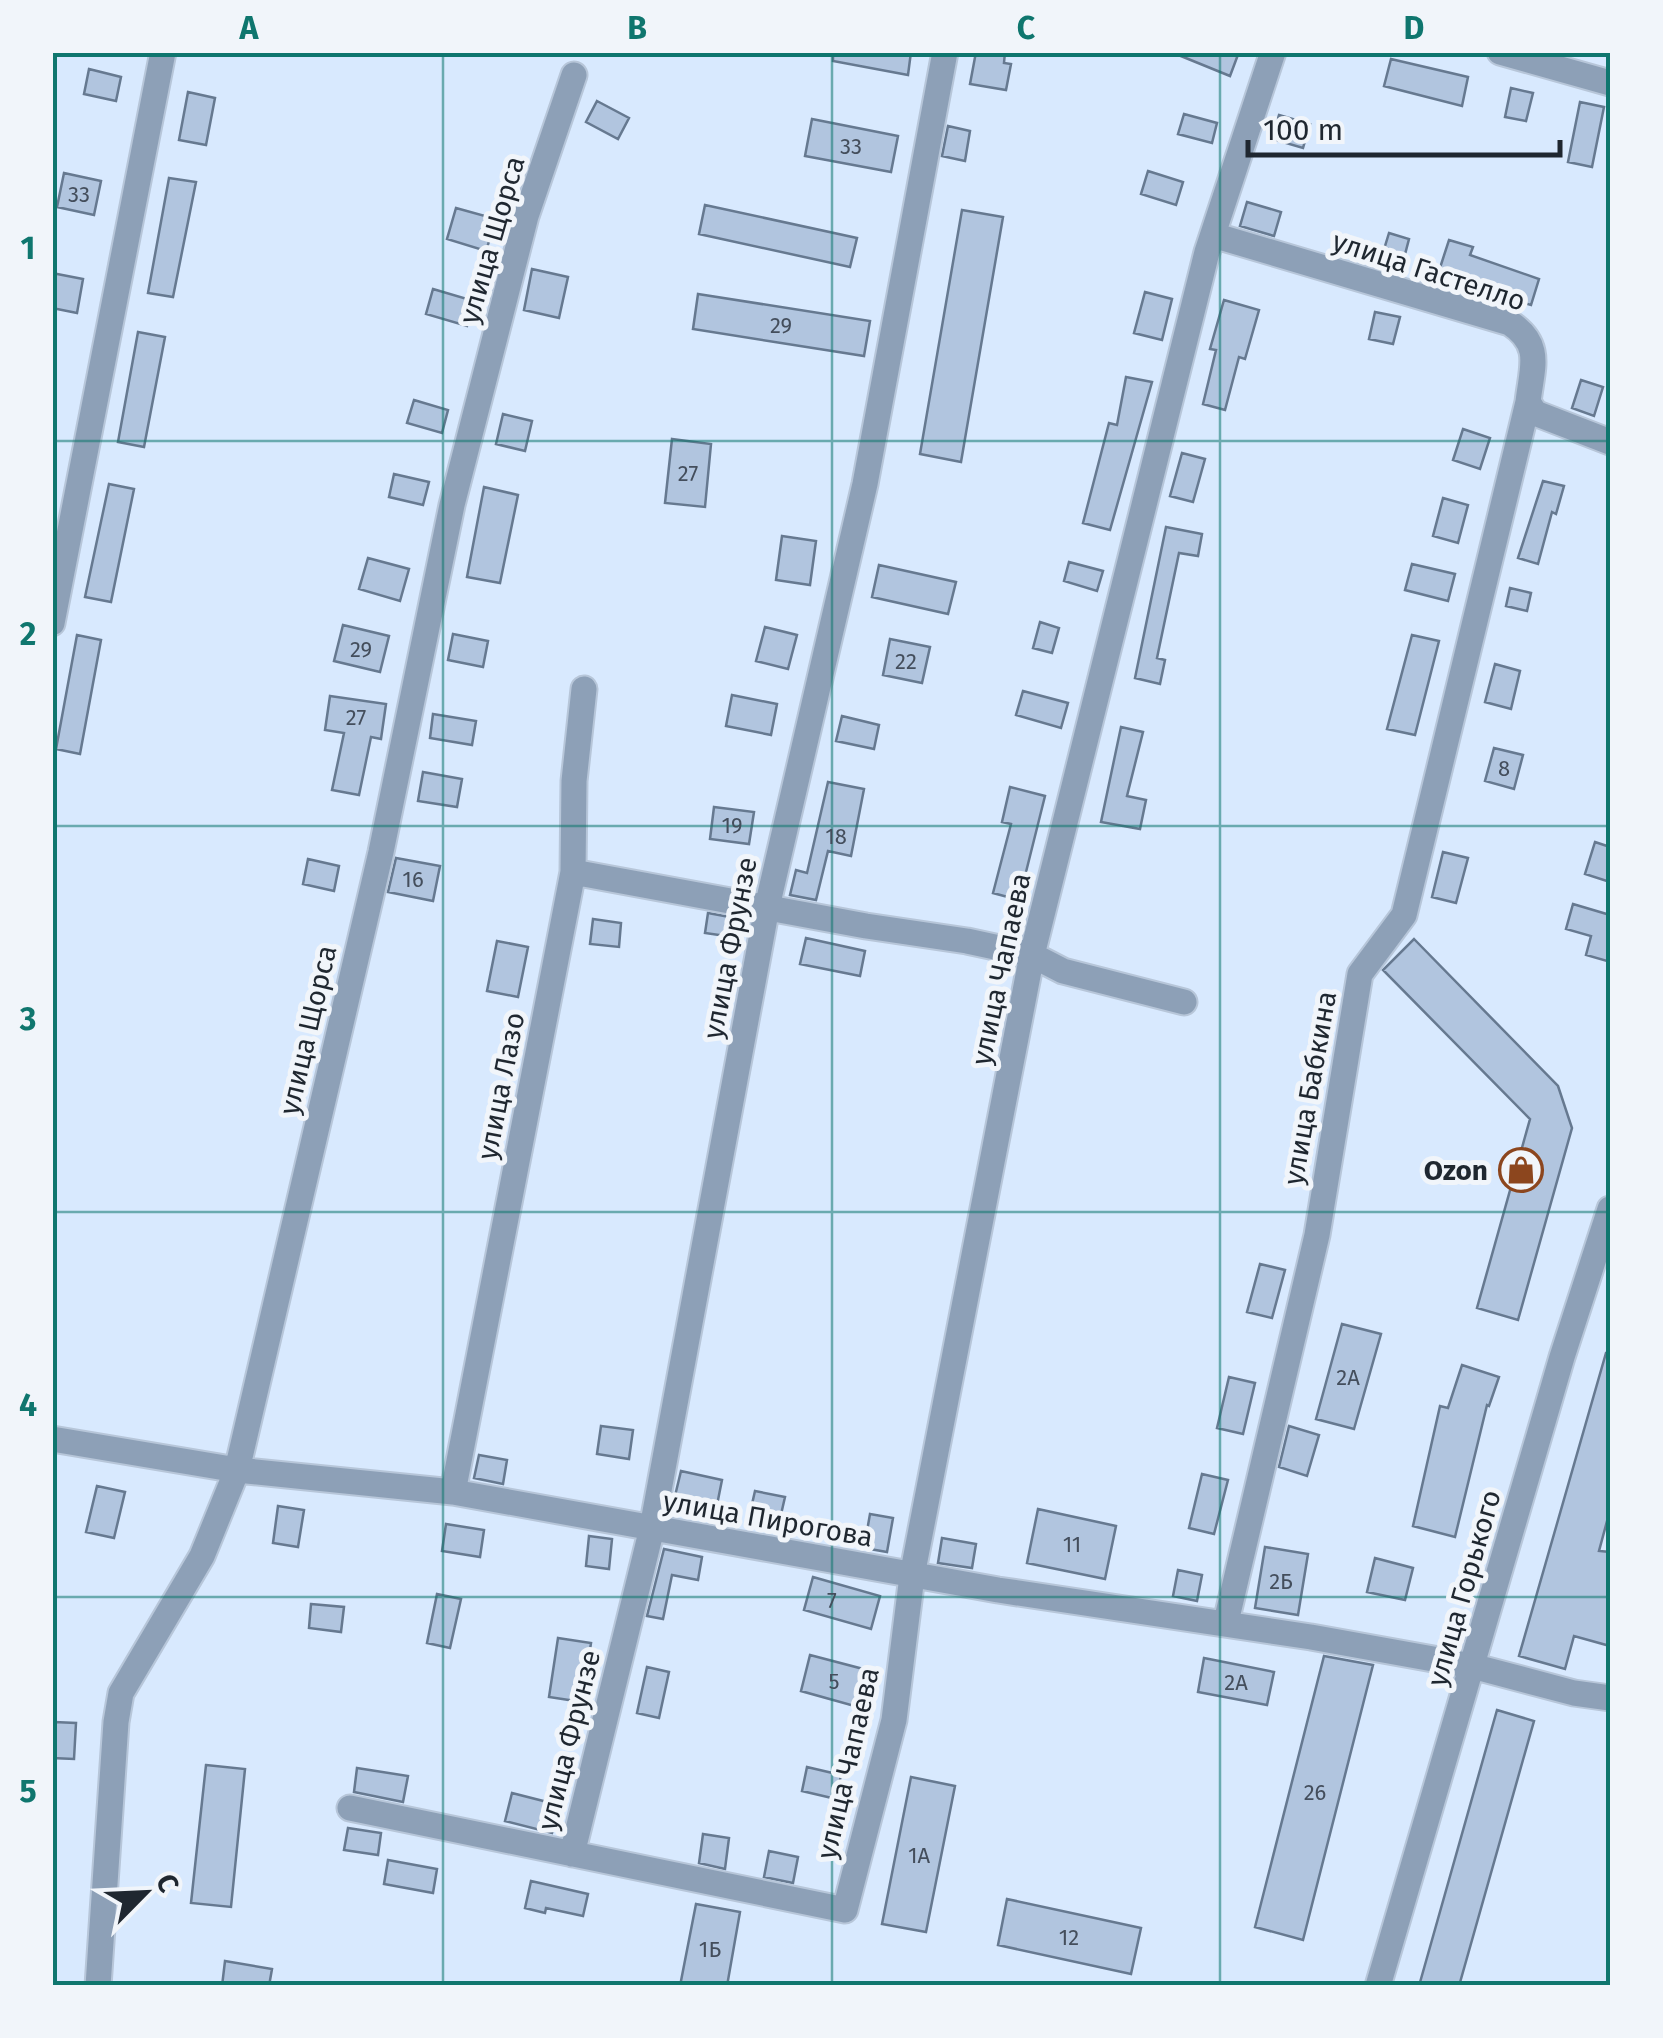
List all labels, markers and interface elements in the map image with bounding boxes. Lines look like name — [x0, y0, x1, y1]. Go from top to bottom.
text: A — [239, 9, 260, 47]
text: B — [627, 9, 647, 47]
text: C — [1017, 9, 1036, 47]
text: D — [1404, 9, 1424, 47]
scale bar — [1248, 95, 1560, 157]
text: 100 m — [1263, 112, 1343, 148]
house number: 33 — [840, 133, 862, 160]
street label: улица Щорса — [452, 152, 532, 328]
house number: 33 — [68, 181, 90, 208]
street label: улица Гастелло — [1328, 224, 1530, 318]
text: 1 — [21, 229, 35, 267]
house number: 29 — [770, 312, 792, 339]
house number: 27 — [678, 460, 698, 487]
text: 2 — [20, 615, 36, 653]
house number: 29 — [350, 636, 372, 663]
house number: 22 — [895, 648, 917, 675]
house number: 27 — [346, 704, 366, 731]
house number: 8 — [1498, 755, 1510, 782]
house number: 19 — [721, 812, 743, 839]
house number: 18 — [825, 823, 847, 850]
street label: улица Фрунзе — [696, 854, 764, 1042]
house number: 16 — [402, 866, 424, 893]
street label: улица Чапаева — [965, 870, 1037, 1068]
street label: улица Щорса — [273, 942, 343, 1118]
street label: улица Бабкина — [1277, 988, 1343, 1188]
text: 3 — [19, 1000, 36, 1038]
street label: улица Лазо — [471, 1010, 531, 1162]
shop icon: Ozon — [1498, 1147, 1544, 1193]
place label: Ozon — [1424, 1154, 1488, 1187]
house number: 2А — [1336, 1364, 1360, 1391]
text: 4 — [19, 1386, 37, 1424]
street label: улица Пирогова — [660, 1484, 876, 1554]
street label: улица Горького — [1420, 1486, 1508, 1690]
house number: 11 — [1063, 1531, 1081, 1558]
house number: 2Б — [1269, 1568, 1293, 1595]
house number: 7 — [827, 1587, 837, 1614]
street label: улица Фрунзе — [531, 1647, 607, 1833]
street label: улица Чапаева — [810, 1664, 886, 1862]
house number: 5 — [828, 1668, 840, 1695]
house number: 2А — [1224, 1669, 1248, 1696]
text: 5 — [19, 1772, 37, 1810]
house number: 26 — [1304, 1779, 1326, 1806]
house number: 1А — [908, 1842, 930, 1869]
north arrow — [95, 1843, 195, 1943]
text: С — [149, 1869, 186, 1897]
house number: 12 — [1059, 1924, 1079, 1951]
house number: 1Б — [699, 1936, 721, 1963]

